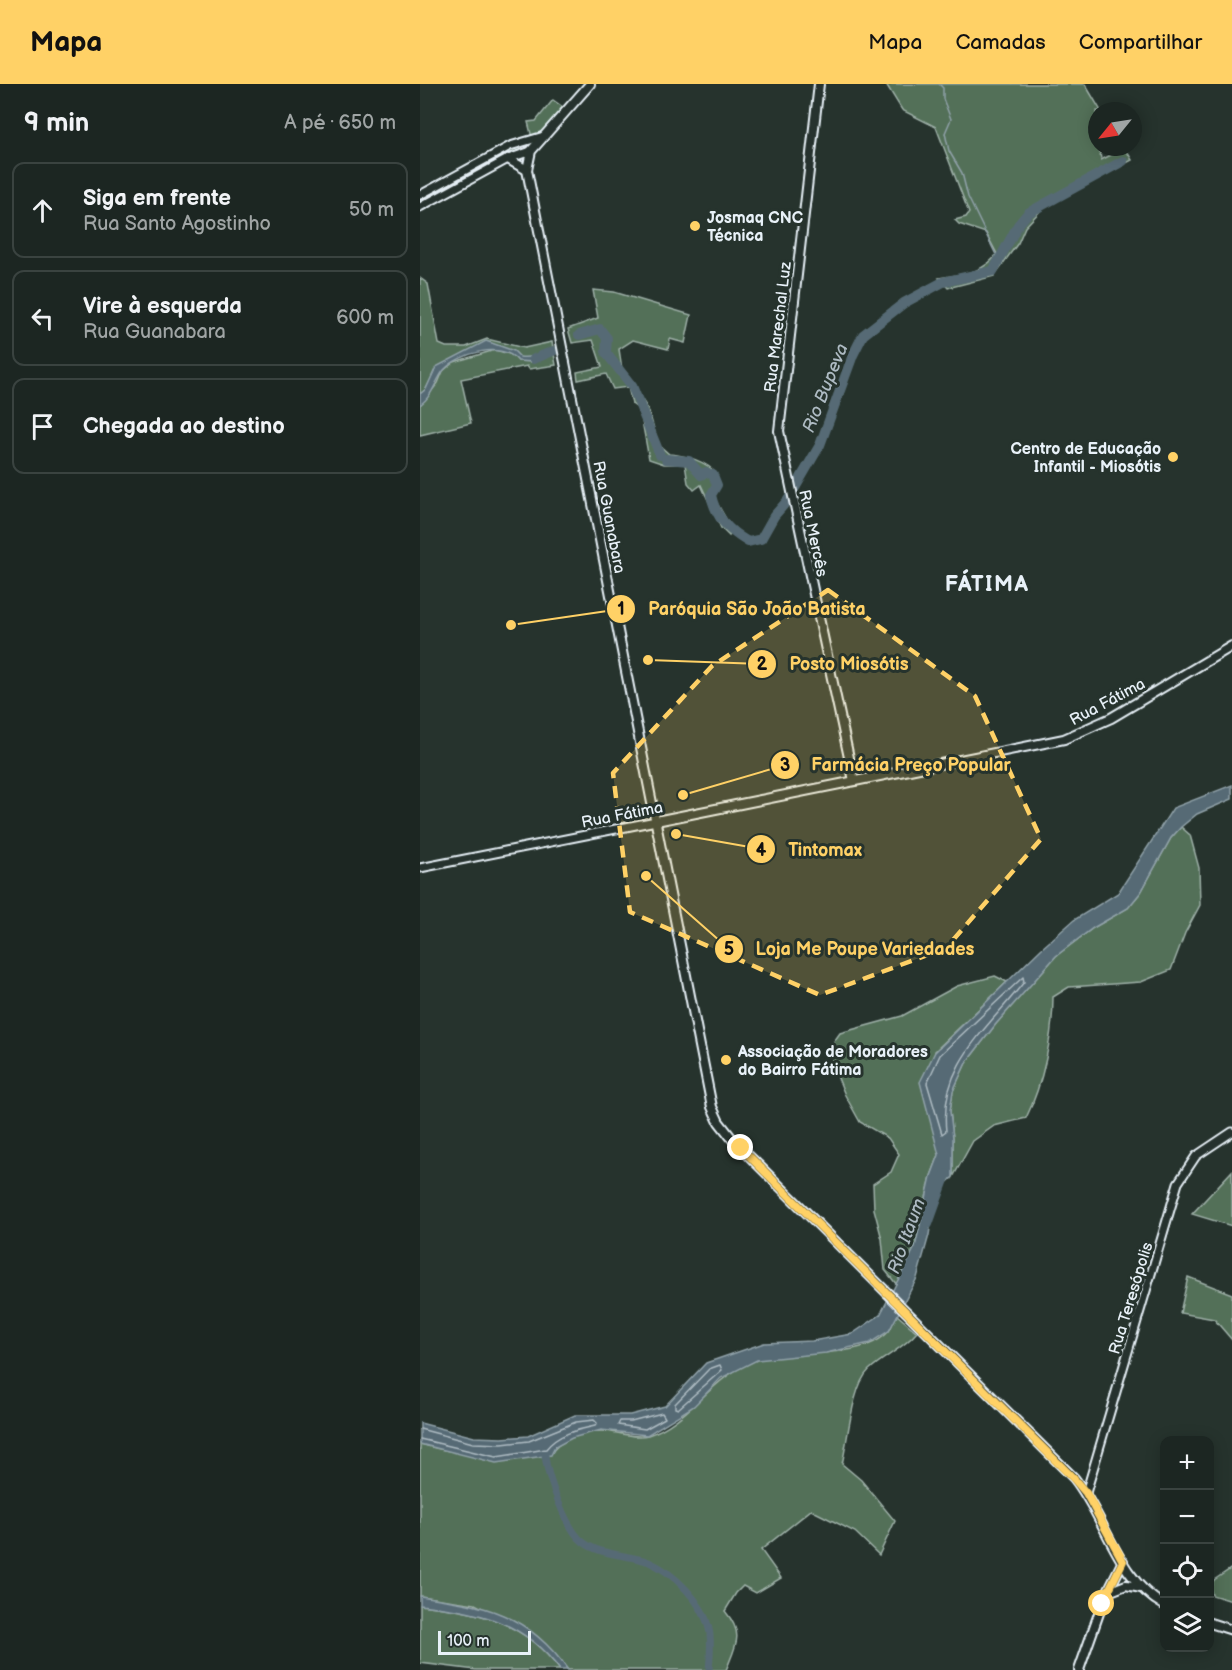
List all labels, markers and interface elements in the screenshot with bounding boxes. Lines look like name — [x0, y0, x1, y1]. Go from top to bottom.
text: Mapa — [30, 26, 102, 59]
text: Mapa — [868, 30, 922, 55]
text: Camadas — [955, 30, 1046, 55]
text: Compartilhar — [1079, 30, 1202, 55]
north arrow — [1088, 102, 1142, 156]
text: 9 min — [24, 108, 89, 139]
text: A pé · 650 m — [284, 111, 396, 135]
text: Siga em frente — [83, 185, 231, 212]
icon: ahead — [26, 194, 59, 227]
text: 50 m — [349, 198, 394, 222]
place label: Josmaq CNC Técnica — [707, 209, 803, 246]
text: Rua Santo Agostinho — [83, 212, 271, 236]
marker: Josmaq CNC Técnica — [688, 219, 702, 233]
street label: Rua Marechal Luz — [761, 260, 796, 394]
text: Vire à esquerda — [83, 293, 242, 320]
icon: left — [26, 302, 59, 335]
text: 600 m — [336, 306, 394, 330]
text: Rua Guanabara — [83, 320, 226, 344]
water label: Rio Bupeva — [798, 341, 853, 436]
icon: arrive — [26, 410, 59, 443]
text: Chegada ao destino — [83, 413, 285, 440]
place label: Centro de Educação Infantil - Miosótis — [1010, 440, 1161, 477]
marker: Centro de Educação Infantil - Miosótis — [1166, 450, 1180, 464]
street label: Rua Guanabara — [588, 459, 629, 575]
street label: Rua Mercês — [794, 488, 831, 579]
district label: FÁTIMA — [945, 569, 1029, 598]
callout: Paróquia São João Batista — [606, 591, 878, 627]
text: 1 — [617, 599, 625, 620]
text: Paróquia São João Batista — [648, 599, 866, 620]
callout: Posto Miosótis — [747, 646, 920, 682]
text: 2 — [757, 654, 768, 675]
text: Posto Miosótis — [789, 654, 909, 675]
street label: Rua Fátima — [1067, 675, 1149, 730]
callout: Farmácia Preço Popular — [770, 747, 1023, 783]
text: 3 — [780, 755, 790, 776]
text: Farmácia Preço Popular — [811, 755, 1012, 776]
street label: Rua Fátima — [580, 798, 665, 833]
callout: Tintomax — [746, 831, 873, 867]
text: 4 — [756, 840, 767, 861]
text: Tintomax — [788, 840, 862, 861]
callout: Loja Me Poupe Variedades — [714, 931, 987, 967]
text: 5 — [724, 939, 734, 960]
text: Loja Me Poupe Variedades — [756, 939, 975, 960]
place label: Associação de Moradores do Bairro Fátima — [737, 1043, 928, 1080]
marker: Associação de Moradores do Bairro Fátima — [719, 1053, 733, 1067]
route end — [727, 1134, 753, 1160]
water label: Rio Itaum — [883, 1196, 930, 1277]
street label: Rua Teresópolis — [1105, 1240, 1158, 1357]
map controls — [1160, 1436, 1214, 1652]
button: + — [1160, 1436, 1214, 1490]
button: − — [1160, 1490, 1214, 1544]
button: locate — [1160, 1544, 1214, 1598]
route start — [1088, 1590, 1114, 1616]
button: layers — [1160, 1598, 1214, 1652]
scale bar — [438, 1628, 531, 1656]
text: 100 m — [447, 1632, 490, 1651]

